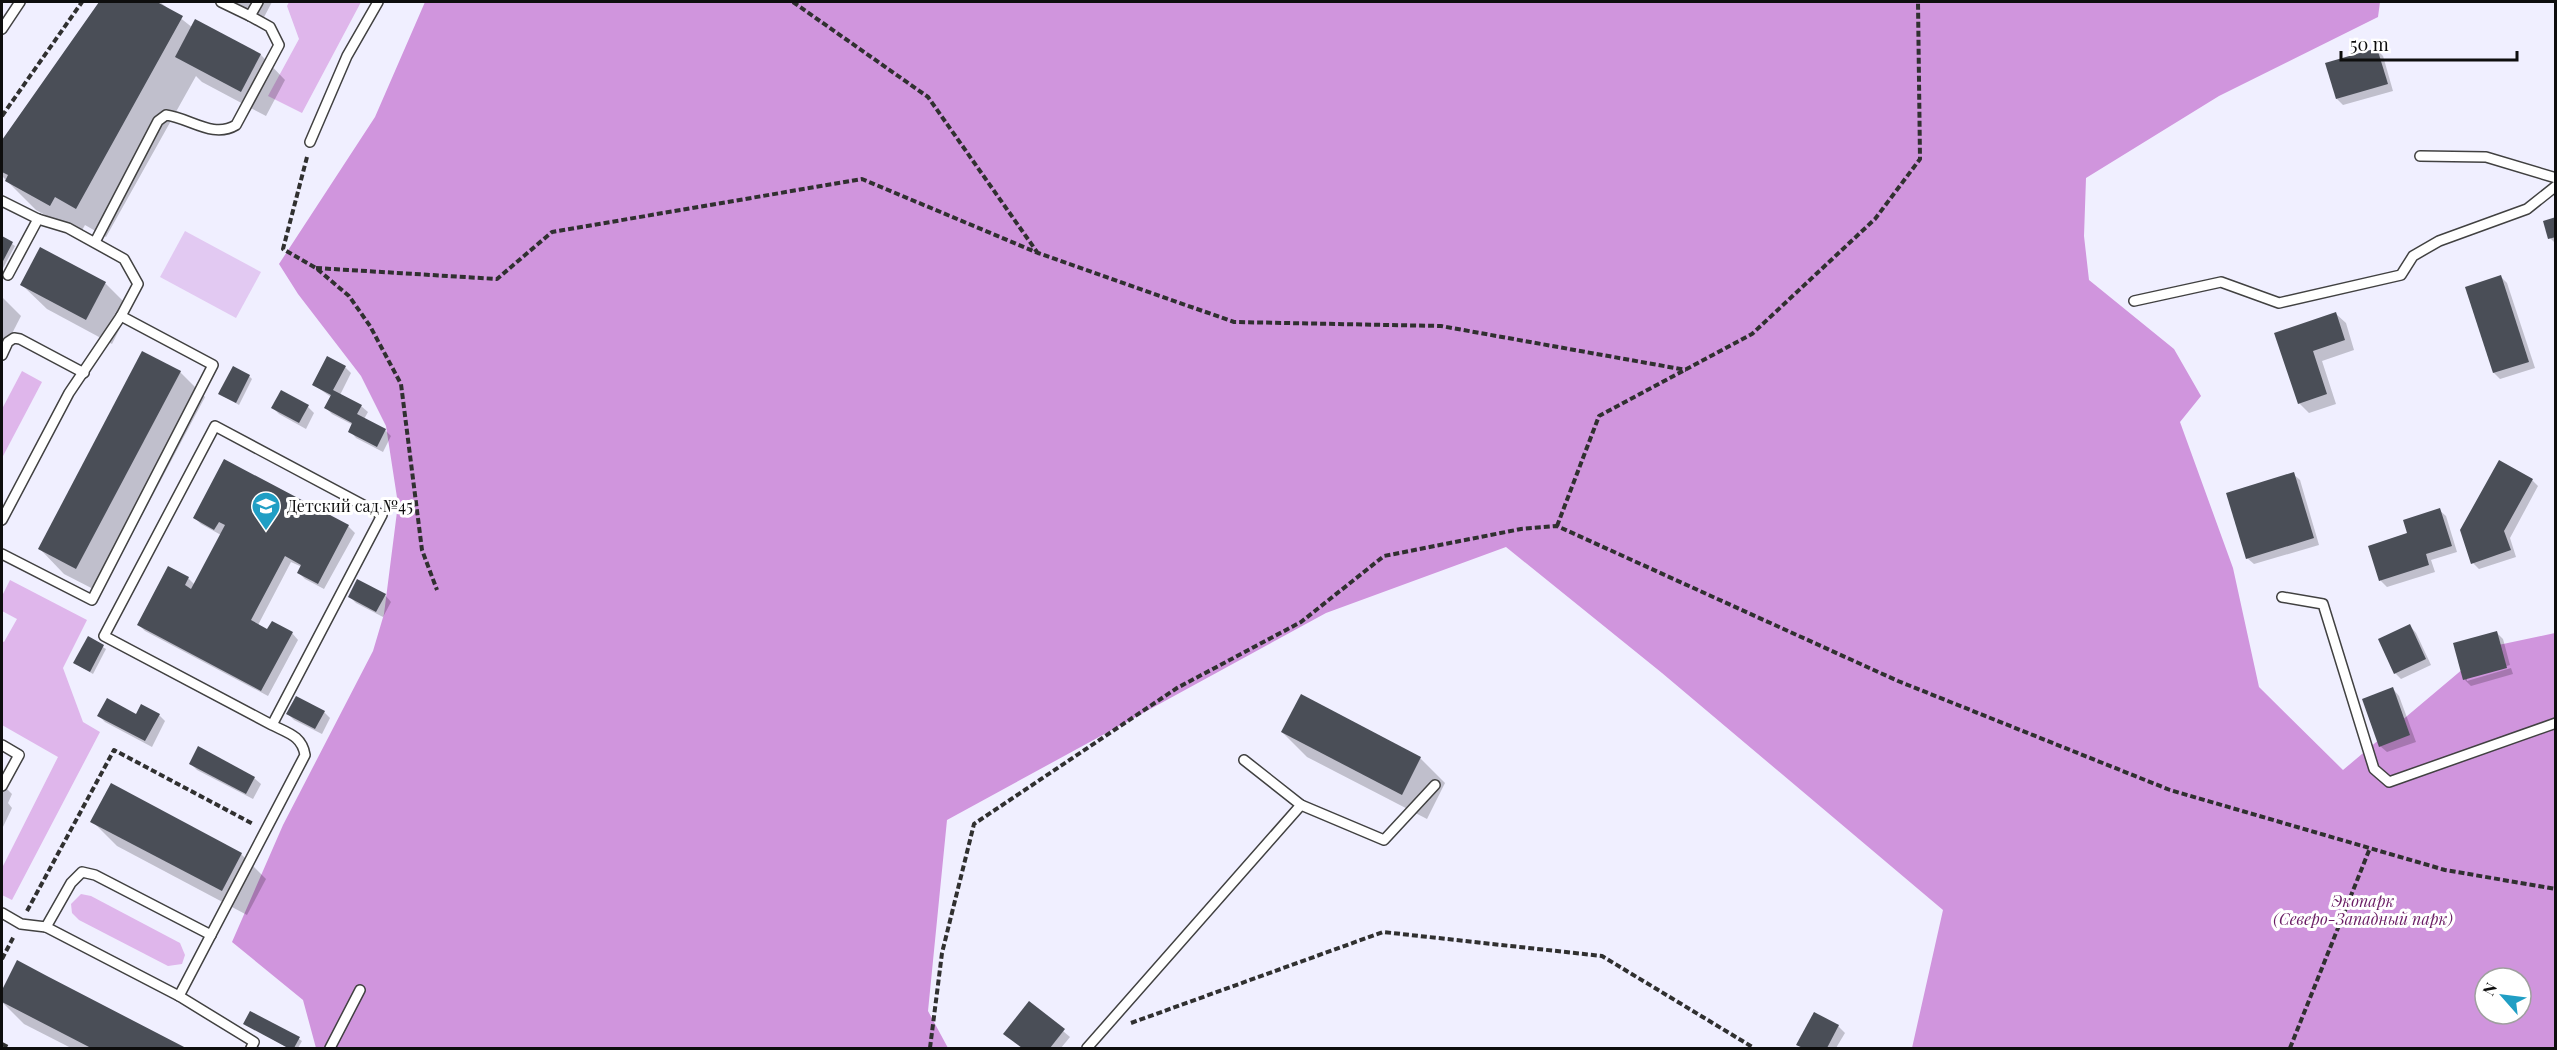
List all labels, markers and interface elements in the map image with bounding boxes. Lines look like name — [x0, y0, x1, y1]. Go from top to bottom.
scale bar — [2341, 24, 2516, 62]
text: 50 m — [2350, 32, 2389, 56]
school or university icon: Детский сад №45 — [250, 490, 282, 532]
place label: Детский сад №45 — [287, 495, 413, 516]
park label: Экопарк (Северо-Западный парк) — [2273, 890, 2453, 929]
north arrow — [2473, 966, 2533, 1026]
text: N — [2477, 978, 2502, 999]

